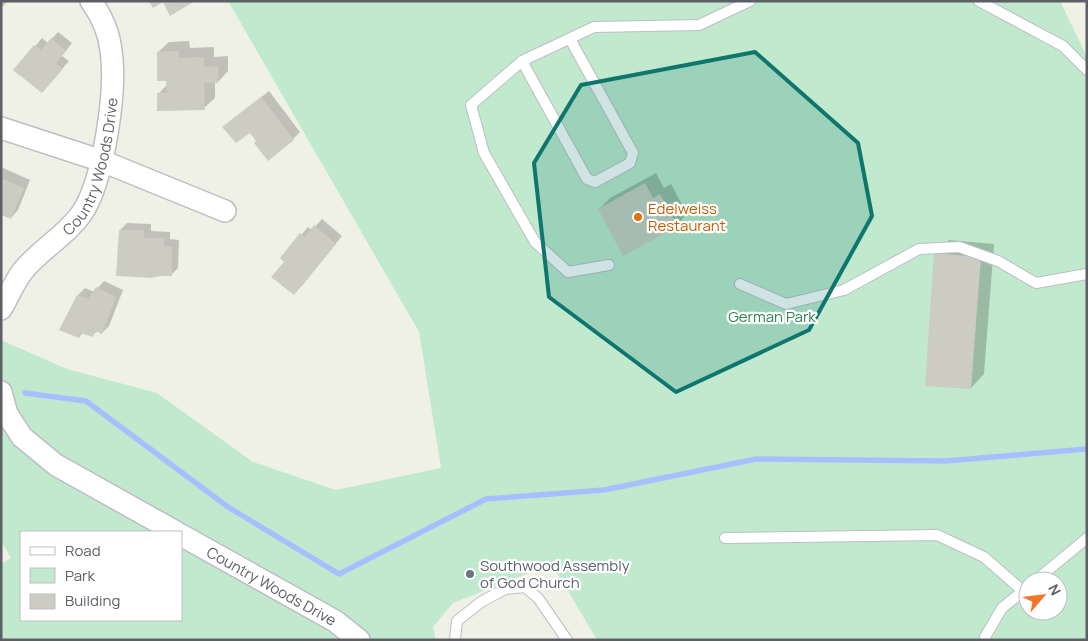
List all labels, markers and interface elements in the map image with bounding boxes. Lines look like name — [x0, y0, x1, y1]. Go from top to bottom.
street label: Country Woods Drive — [58, 96, 122, 240]
place label: Edelweiss Restaurant — [648, 198, 726, 236]
marker: Edelweiss Restaurant — [632, 211, 644, 223]
park label: German Park — [728, 306, 816, 327]
legend — [20, 531, 182, 621]
text: Road — [65, 540, 101, 561]
street label: Country Woods Drive — [203, 541, 341, 630]
place label: Southwood Assembly of God Church — [480, 555, 630, 593]
text: Park — [65, 565, 95, 586]
marker: Southwood Assembly of God Church — [464, 568, 476, 580]
north arrow — [1018, 571, 1068, 621]
text: N — [1044, 581, 1066, 599]
text: Building — [65, 590, 120, 611]

